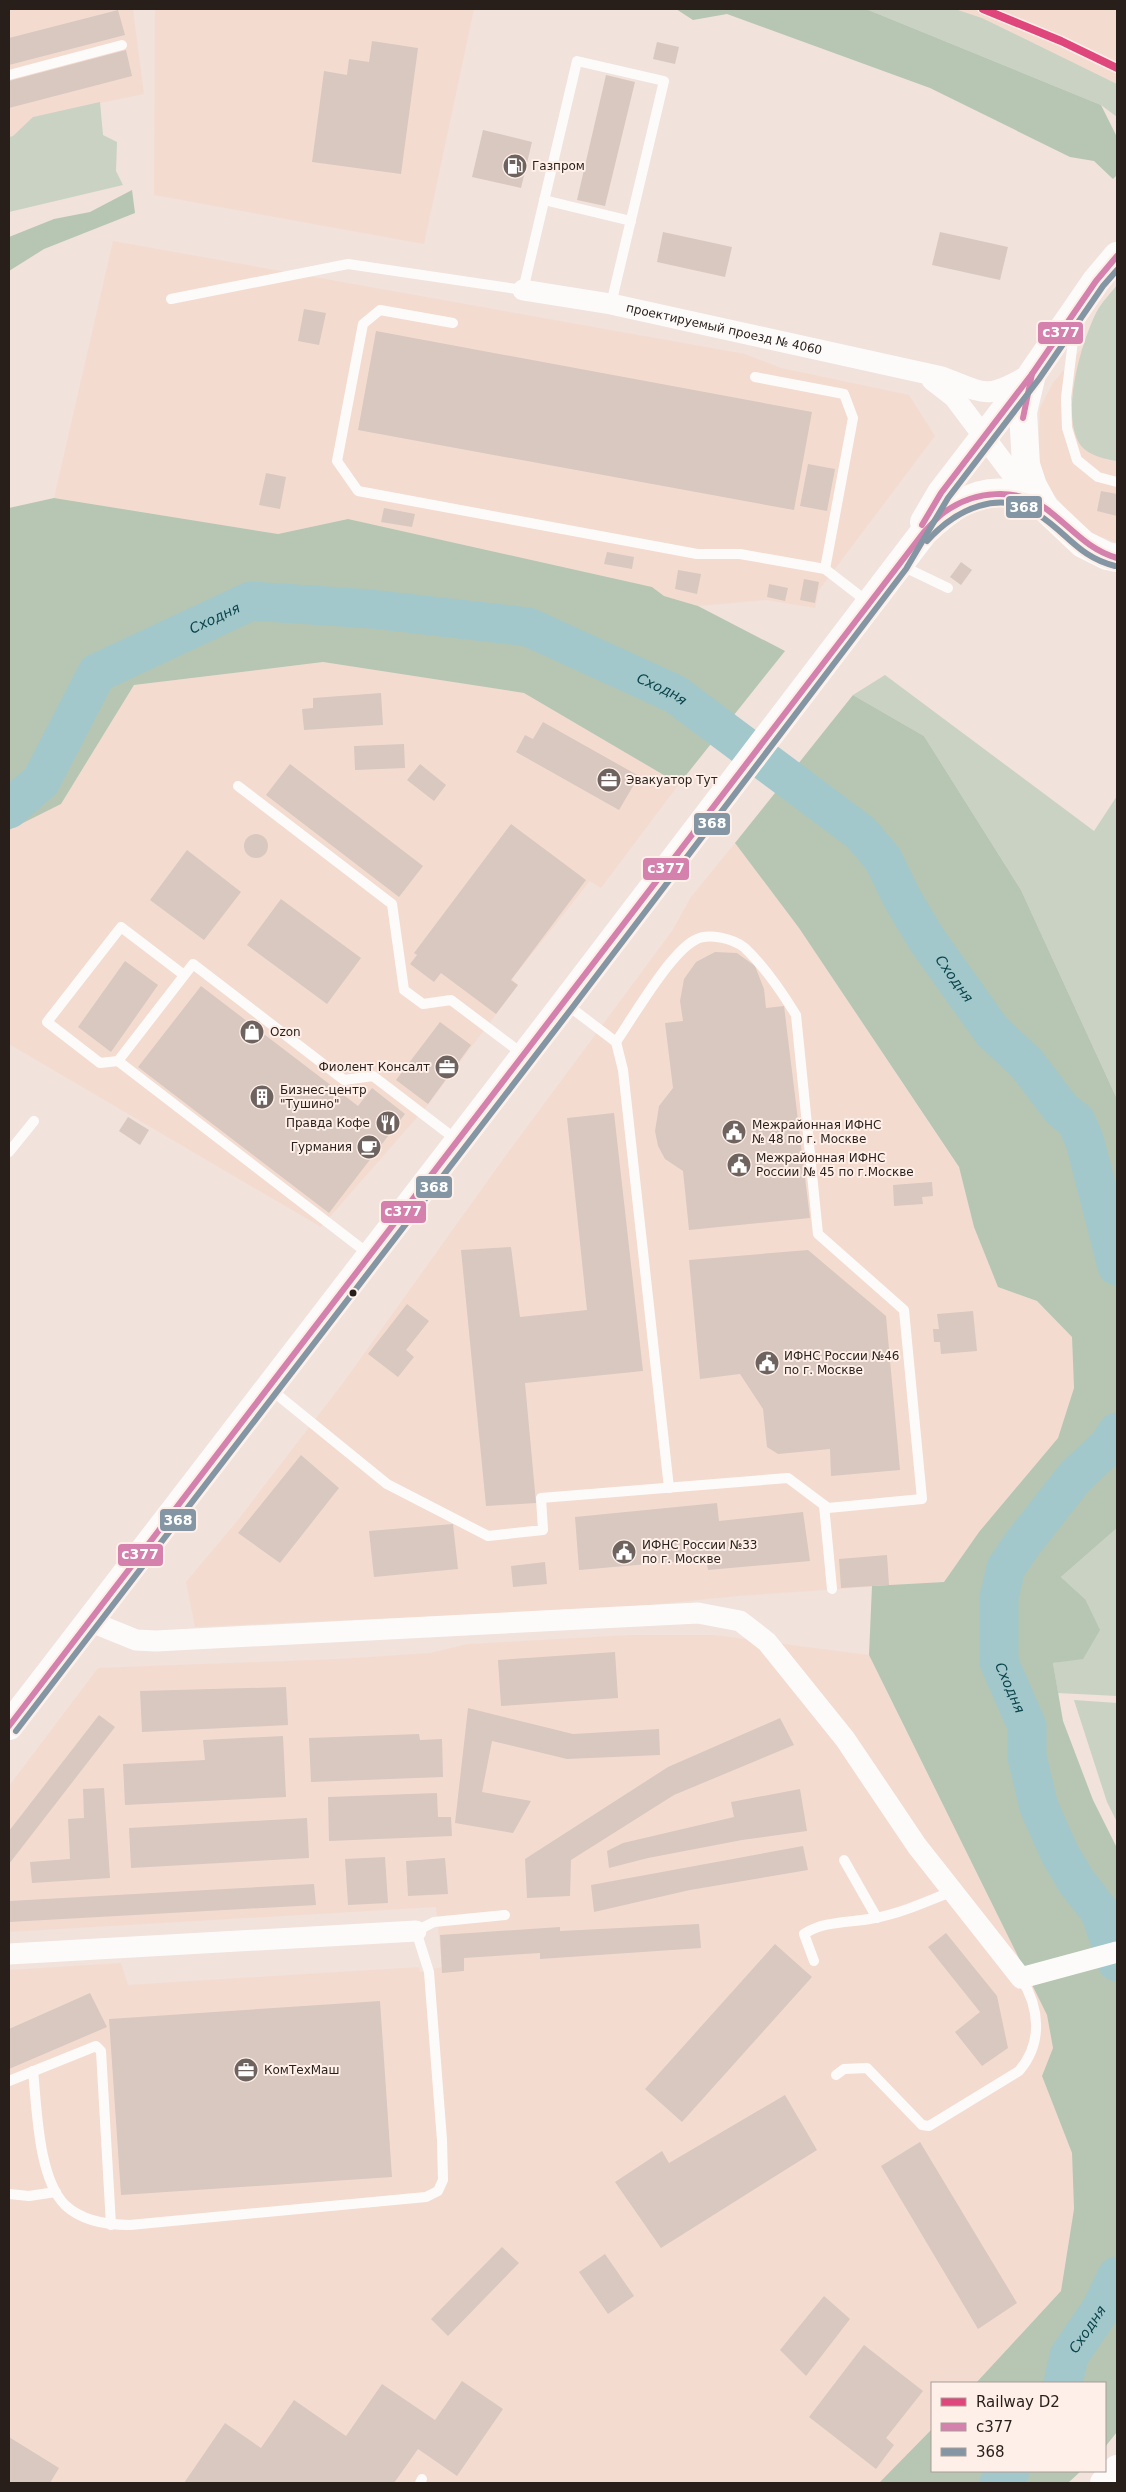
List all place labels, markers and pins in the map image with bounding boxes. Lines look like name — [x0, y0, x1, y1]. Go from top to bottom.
fuel station icon: Газпром — [502, 153, 528, 179]
place label: Газпром — [532, 159, 585, 173]
office icon: Эвакуатор Тут — [596, 767, 622, 793]
place label: Эвакуатор Тут — [626, 773, 718, 787]
shop icon: Ozon — [239, 1019, 265, 1045]
place label: Ozon — [270, 1025, 301, 1039]
office icon: Фиолент Консалт — [434, 1054, 460, 1080]
place label: Фиолент Консалт — [319, 1060, 430, 1074]
place label: Бизнес-центр "Тушино" — [280, 1083, 367, 1111]
building icon: Бизнес-центр "Тушино" — [249, 1084, 275, 1110]
restaurant icon: Правда Кофе — [375, 1110, 401, 1136]
place label: Правда Кофе — [286, 1116, 370, 1130]
place label: Межрайонная ИФНС № 48 по г. Москве — [752, 1118, 881, 1146]
public building icon: Межрайонная ИФНС № 48 по г. Москве — [721, 1119, 747, 1145]
cafe icon: Гурмания — [356, 1134, 382, 1160]
place label: Гурмания — [291, 1140, 352, 1154]
place label: Межрайонная ИФНС России № 45 по г.Москве — [756, 1151, 914, 1179]
public building icon: Межрайонная ИФНС России № 45 по г.Москве — [726, 1152, 752, 1178]
unlabelled marker — [348, 1288, 358, 1298]
place label: ИФНС России №46 по г. Москве — [784, 1349, 899, 1377]
public building icon: ИФНС России №46 по г. Москве — [754, 1350, 780, 1376]
place label: ИФНС России №33 по г. Москве — [642, 1538, 757, 1566]
public building icon: ИФНС России №33 по г. Москве — [611, 1539, 637, 1565]
office icon: КомТехМаш — [233, 2057, 259, 2083]
place label: КомТехМаш — [264, 2063, 339, 2077]

